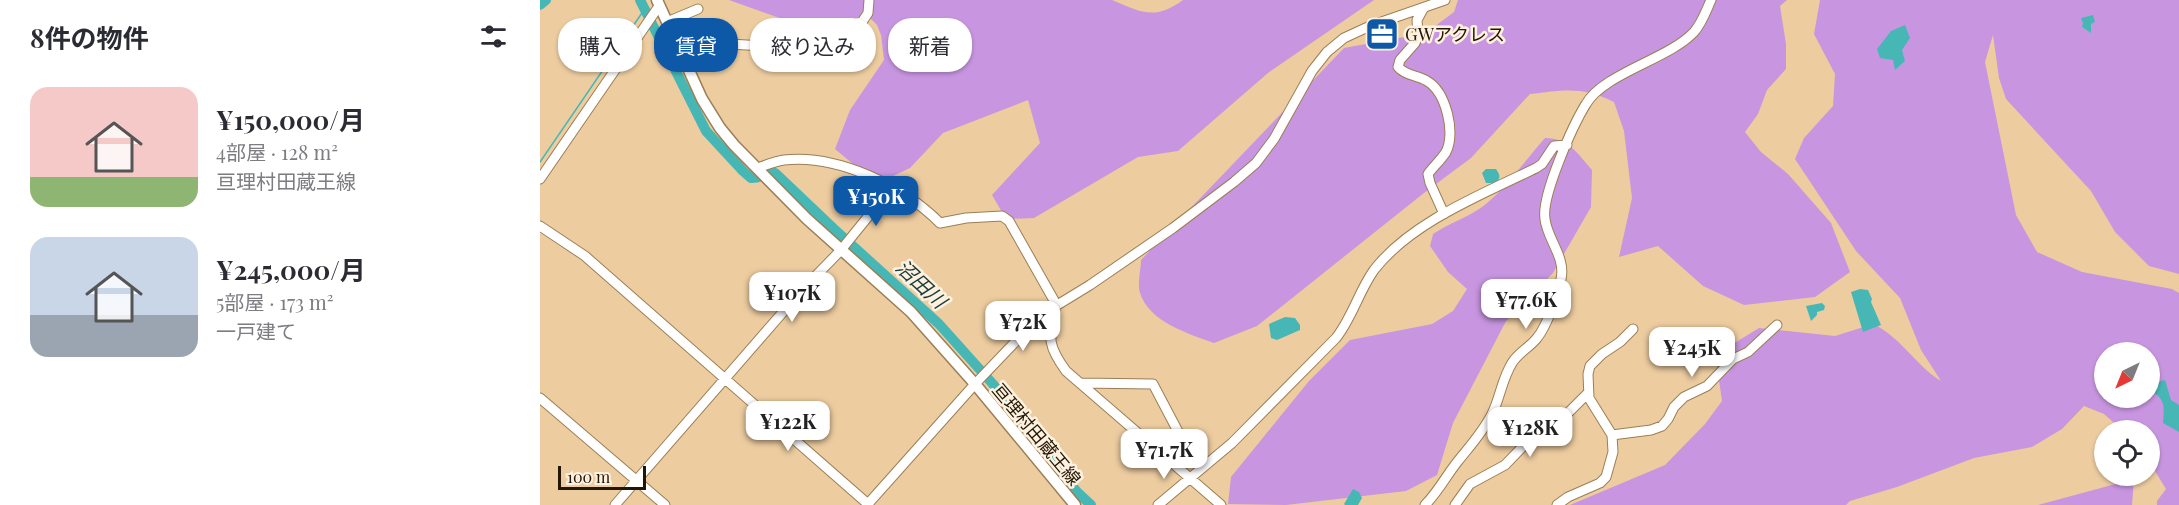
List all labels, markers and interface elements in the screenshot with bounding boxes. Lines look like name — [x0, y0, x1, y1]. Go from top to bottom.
office icon: GWアクレス — [1364, 16, 1400, 52]
chip: 購入 — [558, 18, 642, 72]
chip: 賃貸 — [654, 18, 738, 72]
chip: 絞り込み — [750, 18, 876, 72]
chip: 新着 — [888, 18, 972, 72]
text: 8件の物件 — [30, 20, 149, 55]
icon: filters — [477, 20, 510, 53]
place label: GWアクレス — [1405, 22, 1505, 46]
text: ¥150,000/月 — [216, 102, 365, 137]
icon: home — [78, 111, 150, 183]
text: 4部屋 · 128 m² — [216, 138, 338, 165]
text: 亘理村田蔵王線 — [216, 167, 356, 194]
pin: ¥150K — [834, 176, 918, 227]
text: ¥150K — [847, 182, 905, 209]
text: ¥245,000/月 — [216, 252, 366, 287]
water label: 沼田川 — [891, 253, 955, 315]
icon: home — [78, 261, 150, 333]
pin: ¥107K — [750, 272, 834, 323]
text: ¥107K — [763, 278, 821, 305]
pin: ¥77.6K — [1477, 279, 1575, 330]
text: ¥77.6K — [1495, 285, 1557, 312]
text: 5部屋 · 173 m² — [216, 288, 334, 315]
pin: ¥72K — [987, 301, 1059, 352]
text: ¥72K — [999, 307, 1047, 334]
text: 一戸建て — [216, 317, 296, 344]
pin: ¥245K — [1650, 327, 1734, 378]
text: ¥245K — [1663, 333, 1721, 360]
north arrow — [2094, 342, 2160, 408]
map controls — [2094, 342, 2160, 486]
street label: 亘理村田蔵王線 — [987, 378, 1087, 490]
pin: ¥122K — [746, 401, 830, 452]
text: ¥122K — [760, 407, 816, 434]
pin: ¥128K — [1488, 407, 1572, 458]
text: ¥128K — [1501, 413, 1559, 440]
button: locate — [2094, 420, 2160, 486]
pin: ¥71.7K — [1115, 429, 1213, 480]
text: ¥71.7K — [1135, 435, 1193, 462]
scale bar — [558, 463, 646, 490]
text: 100 m — [567, 466, 610, 487]

